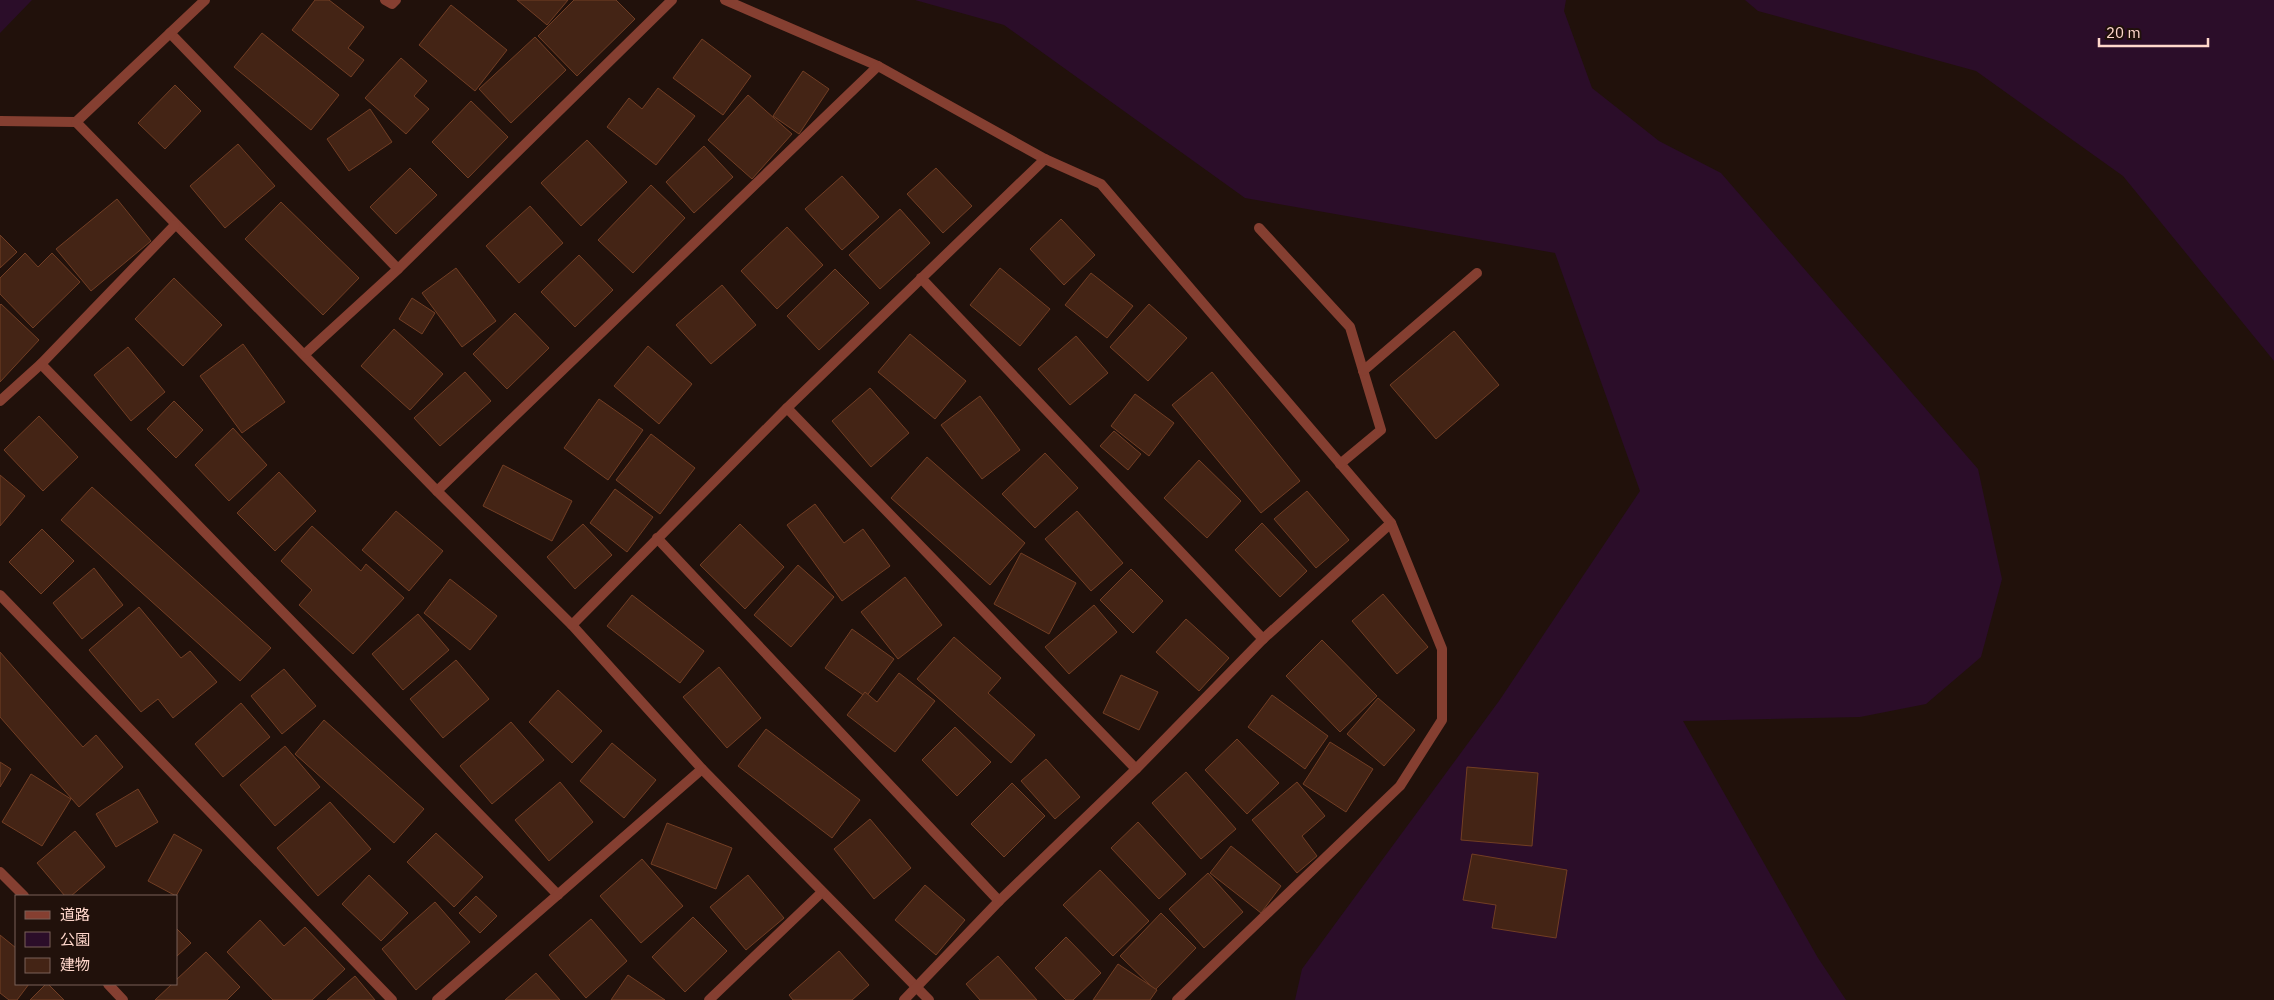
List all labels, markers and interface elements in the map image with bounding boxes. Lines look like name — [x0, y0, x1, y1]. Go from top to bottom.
scale bar — [2099, 15, 2208, 47]
text: 20 m — [2106, 23, 2141, 42]
legend — [15, 895, 178, 985]
text: 道路 — [60, 905, 90, 924]
text: 公園 — [60, 930, 90, 949]
text: 建物 — [60, 955, 90, 974]

